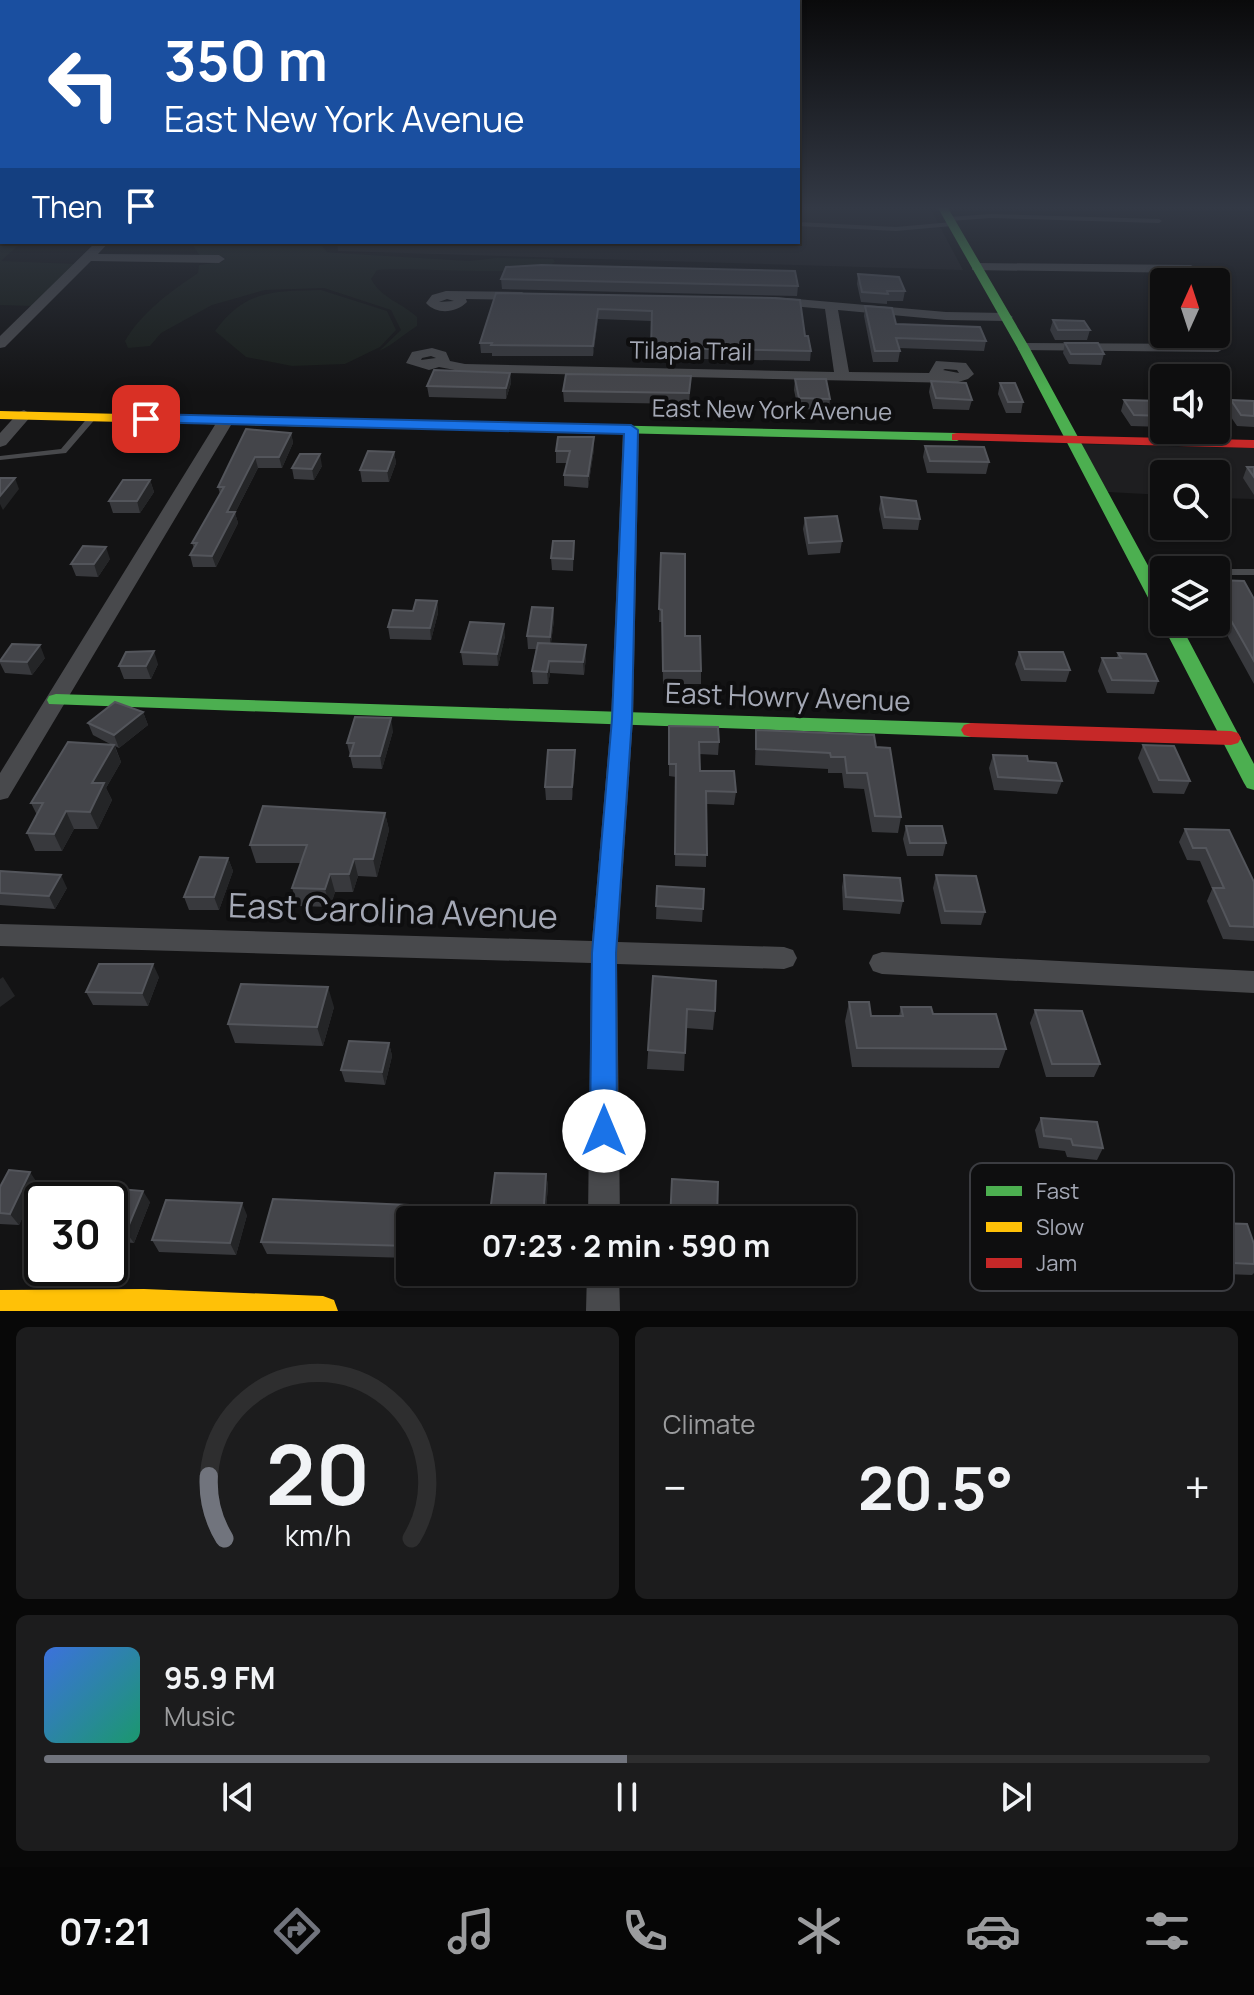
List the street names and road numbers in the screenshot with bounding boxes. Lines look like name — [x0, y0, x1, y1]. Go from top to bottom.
street label: Tilapia Trail — [629, 332, 753, 368]
street label: East New York Avenue — [652, 390, 892, 428]
street label: East Howry Avenue — [664, 673, 912, 719]
street label: East Carolina Avenue — [227, 881, 559, 939]

